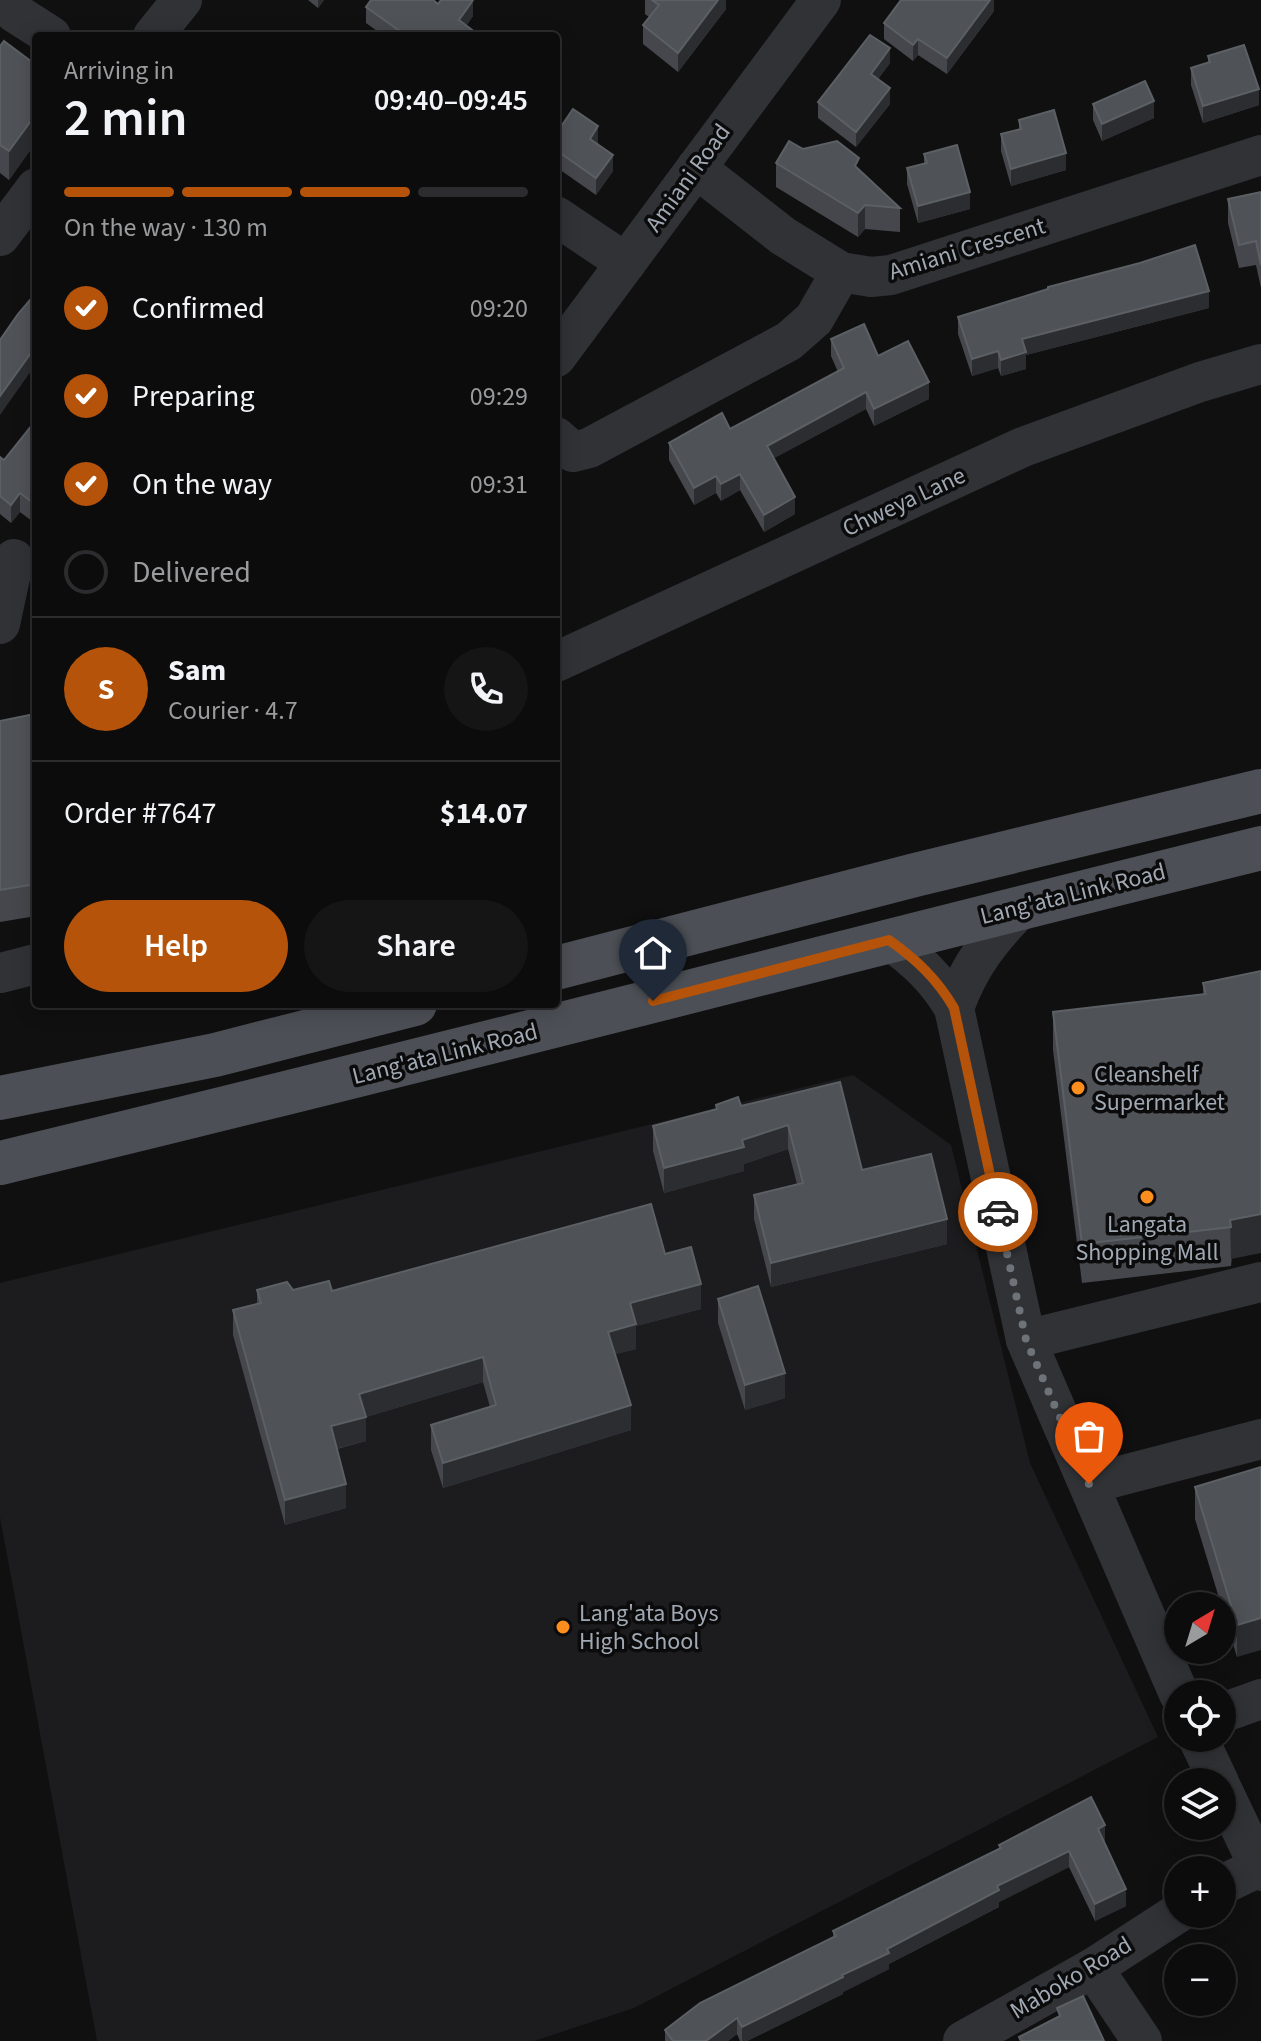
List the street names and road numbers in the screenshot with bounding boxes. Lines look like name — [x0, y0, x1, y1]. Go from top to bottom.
street label: Amiani Road — [637, 117, 739, 239]
street label: Amiani Crescent — [884, 209, 1050, 289]
street label: Chweya Lane — [837, 458, 971, 546]
street label: Lang'ata Link Road — [977, 854, 1169, 934]
street label: Lang'ata Link Road — [349, 1014, 541, 1094]
street label: Maboko Road — [1003, 1928, 1139, 2028]

